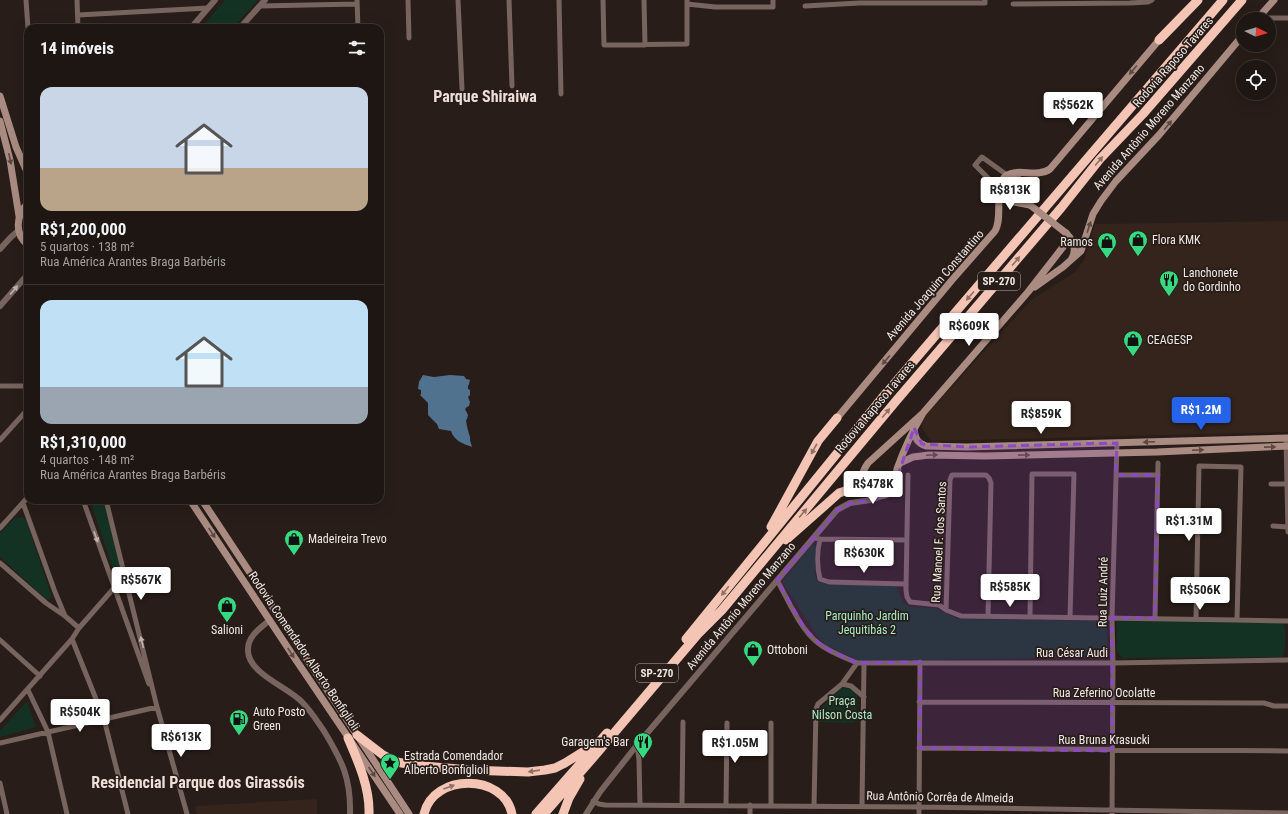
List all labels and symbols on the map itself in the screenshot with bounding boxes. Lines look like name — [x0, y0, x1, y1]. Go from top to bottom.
north arrow — [1236, 12, 1276, 52]
street label: Rodovia Raposo Tavares — [1130, 14, 1216, 110]
street label: Avenida Antônio Moreno Manzano — [1091, 61, 1207, 193]
one-way arrow — [1129, 65, 1138, 75]
district label: Parque Shiraiwa — [433, 87, 537, 106]
pin: R$562K — [1040, 92, 1106, 126]
one-way arrow — [1163, 119, 1172, 130]
one-way arrow — [7, 153, 13, 165]
one-way arrow — [1094, 156, 1103, 166]
pin: R$813K — [977, 177, 1043, 211]
one-way arrow — [1086, 220, 1092, 232]
street label: Avenida Joaquim Constantino — [883, 227, 987, 343]
shop icon: Flora KMK — [1127, 229, 1149, 257]
shop icon: Ramos — [1096, 231, 1118, 259]
place label: Flora KMK — [1152, 233, 1201, 247]
place label: Ramos — [1060, 235, 1093, 249]
one-way arrow — [1011, 256, 1020, 267]
place label: Lanchonete do Gordinho — [1183, 266, 1241, 294]
restaurant icon: Lanchonete do Gordinho — [1158, 269, 1180, 297]
road number: SP-270 — [978, 272, 1020, 290]
one-way arrow — [10, 285, 19, 296]
one-way arrow — [965, 290, 974, 301]
pin: R$609K — [936, 313, 1002, 347]
shop icon: CEAGESP — [1122, 329, 1144, 357]
place label: CEAGESP — [1147, 333, 1193, 347]
one-way arrow — [881, 354, 890, 365]
street label: Rodovia Raposo Tavares — [833, 358, 917, 456]
pin: R$1.2M — [1168, 397, 1234, 431]
pin: R$859K — [1008, 401, 1074, 435]
one-way arrow — [881, 408, 890, 418]
one-way arrow — [1142, 439, 1155, 445]
one-way arrow — [810, 443, 817, 455]
one-way arrow — [1264, 444, 1277, 450]
one-way arrow — [1192, 447, 1205, 453]
one-way arrow — [1018, 451, 1030, 458]
one-way arrow — [926, 452, 938, 459]
pin: R$478K — [840, 471, 906, 505]
street label: Rua Manoel F. dos Santos — [929, 481, 949, 603]
one-way arrow — [798, 507, 807, 518]
pin: R$1.31M — [1152, 508, 1226, 542]
one-way arrow — [208, 527, 215, 538]
shop icon: Madeireira Trevo — [283, 528, 305, 556]
one-way arrow — [93, 531, 99, 543]
place label: Madeireira Trevo — [308, 532, 387, 546]
street label: Avenida Antônio Moreno Manzano — [684, 539, 798, 673]
pin: R$630K — [831, 540, 897, 574]
street label: Rua Luiz André — [1095, 556, 1111, 627]
pin: R$567K — [108, 567, 174, 601]
street label: Rodovia Comendador Alberto Bonfiglioli — [245, 569, 363, 733]
pin: R$585K — [977, 574, 1043, 608]
pin: R$506K — [1167, 577, 1233, 611]
one-way arrow — [721, 586, 730, 597]
shop icon: Salioni — [216, 595, 238, 623]
park label: Parquinho Jardim Jequitibás 2 — [825, 609, 909, 637]
place label: Salioni — [211, 623, 243, 637]
one-way arrow — [138, 636, 144, 648]
shop icon: Ottoboni — [742, 639, 764, 667]
place label: Ottoboni — [767, 643, 808, 657]
street label: Rua César Audi — [1036, 646, 1108, 660]
one-way arrow — [287, 648, 295, 658]
road number: SP-270 — [636, 664, 678, 682]
street label: Rua Zeferino Ocolatte — [1053, 686, 1156, 700]
park label: Praça Nilson Costa — [812, 694, 873, 722]
pin: R$504K — [47, 699, 113, 733]
place label: Auto Posto Green — [253, 705, 305, 733]
fuel station icon: Auto Posto Green — [228, 708, 250, 736]
pin: R$613K — [148, 724, 214, 758]
pin: R$1.05M — [698, 730, 772, 764]
restaurant icon: Garagem's Bar — [632, 731, 654, 759]
street label: Rua Bruna Krasucki — [1058, 733, 1150, 747]
place label: Garagem's Bar — [561, 735, 629, 749]
place label: Estrada Comendador Alberto Bonfiglioli — [404, 749, 504, 777]
place icon: Estrada Comendador Alberto Bonfiglioli — [379, 752, 401, 780]
one-way arrow — [368, 767, 376, 777]
one-way arrow — [528, 768, 540, 774]
district label: Residencial Parque dos Girassóis — [91, 773, 305, 792]
one-way arrow — [444, 784, 456, 790]
street label: Rua Antônio Corrêa de Almeida — [866, 789, 1014, 805]

